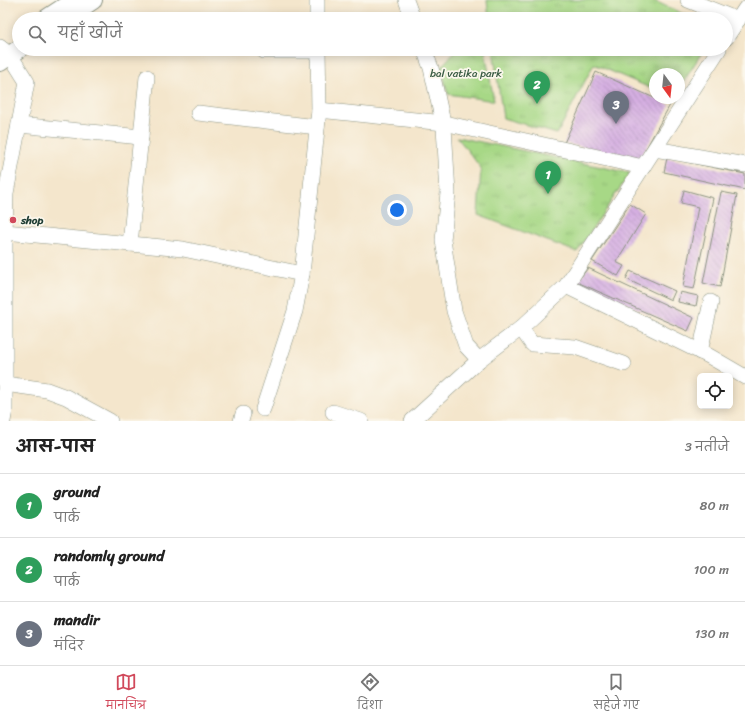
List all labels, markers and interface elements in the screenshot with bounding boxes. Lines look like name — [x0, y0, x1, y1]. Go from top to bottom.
search box — [12, 12, 733, 56]
text: यहाँ खोजें — [58, 20, 123, 46]
icon: search — [26, 23, 48, 45]
park label: bal vatika park — [430, 64, 502, 83]
north arrow — [649, 68, 685, 104]
pin: 2 — [524, 71, 550, 104]
pin: 3 — [603, 91, 629, 124]
pin: 1 — [535, 161, 561, 194]
your location — [387, 200, 407, 220]
place label: shop — [20, 211, 43, 230]
marker: shop — [8, 215, 18, 225]
map controls — [697, 373, 733, 409]
button: locate — [697, 373, 733, 409]
text: आस-पास — [16, 431, 95, 461]
text: 3 नतीजे — [685, 435, 729, 458]
text: ground — [54, 479, 99, 505]
text: 1 — [26, 494, 32, 517]
text: 80 m — [700, 494, 729, 517]
text: पार्क — [54, 506, 80, 529]
text: randomly ground — [54, 543, 164, 569]
text: 2 — [25, 558, 33, 581]
text: 100 m — [694, 558, 729, 581]
text: पार्क — [54, 570, 80, 593]
text: mandir — [54, 607, 99, 633]
text: 3 — [25, 622, 33, 645]
text: 130 m — [695, 622, 729, 645]
text: मंदिर — [54, 634, 84, 657]
tab: मानचित्र — [106, 671, 146, 717]
tab: दिशा — [357, 671, 382, 717]
tab: सहेजे गए — [594, 671, 639, 717]

